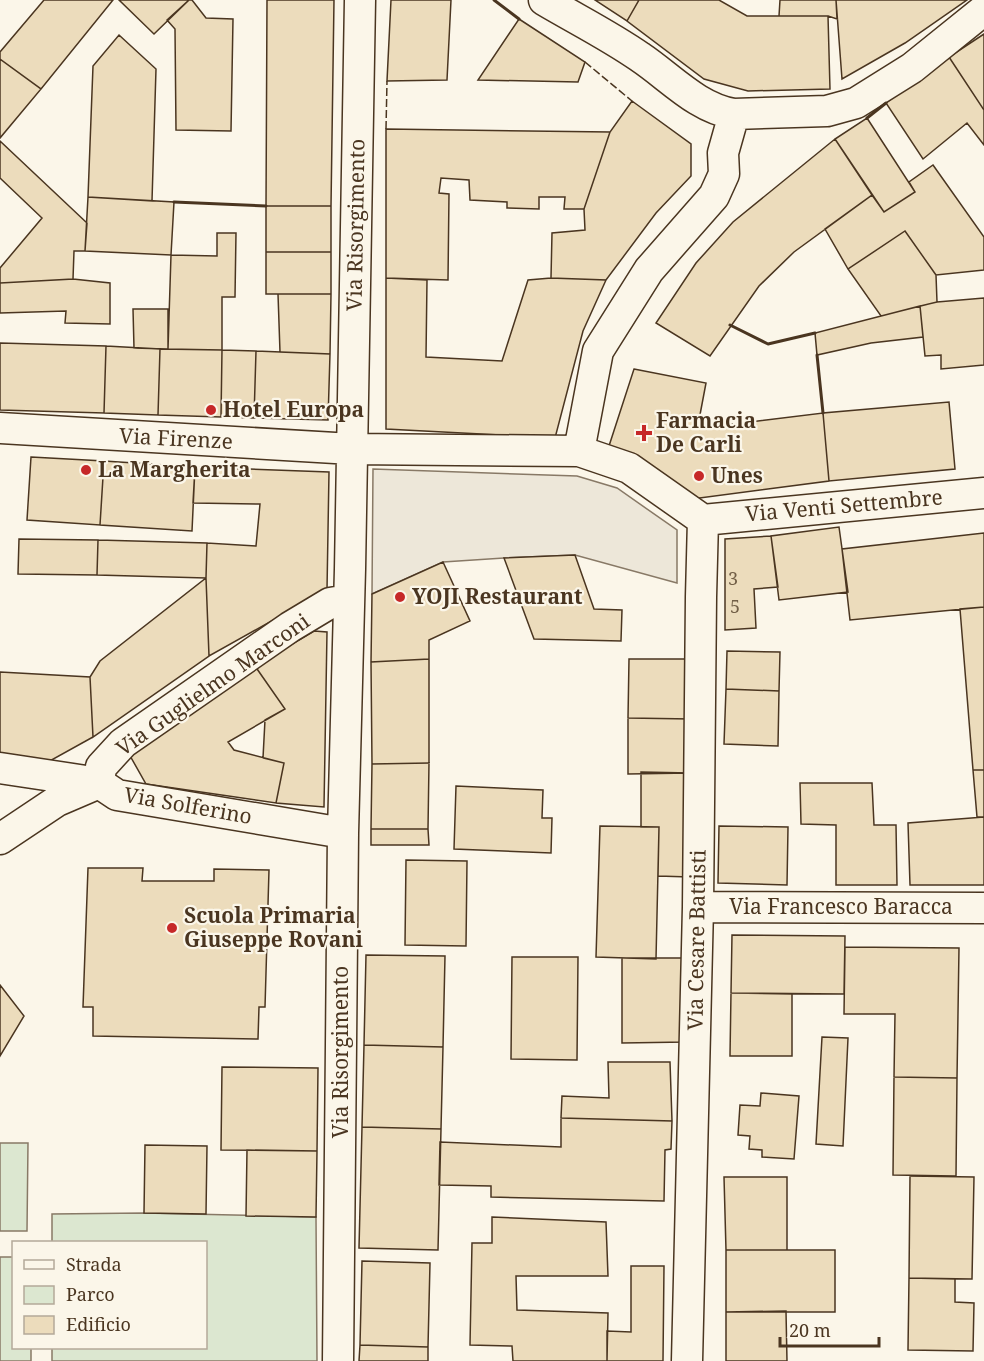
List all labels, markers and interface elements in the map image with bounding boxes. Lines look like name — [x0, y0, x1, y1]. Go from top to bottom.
street label: Via Risorgimento — [339, 139, 371, 311]
place label: Hotel Europa — [223, 395, 364, 423]
marker: Hotel Europa — [204, 403, 218, 417]
place label: Farmacia De Carli — [656, 406, 756, 458]
street label: Via Firenze — [118, 421, 234, 455]
marker: Farmacia De Carli — [637, 426, 651, 440]
place label: La Margherita — [98, 455, 251, 483]
place label: Unes — [711, 461, 763, 489]
marker: La Margherita — [79, 463, 93, 477]
marker: Unes — [692, 469, 706, 483]
street label: Via Venti Settembre — [744, 482, 944, 528]
house number: 3 — [728, 566, 738, 590]
place label: YOJI Restaurant — [412, 582, 583, 610]
marker: YOJI Restaurant — [393, 590, 407, 604]
house number: 5 — [730, 594, 740, 618]
street label: Via Guglielmo Marconi — [110, 606, 315, 762]
street label: Via Solferino — [122, 780, 254, 830]
street label: Via Cesare Battisti — [680, 849, 712, 1031]
street label: Via Francesco Baracca — [729, 892, 953, 920]
place label: Scuola Primaria Giuseppe Rovani — [184, 901, 363, 953]
marker: Scuola Primaria Giuseppe Rovani — [165, 921, 179, 935]
street label: Via Risorgimento — [326, 966, 354, 1138]
legend — [12, 1241, 207, 1349]
text: Strada — [66, 1252, 122, 1276]
text: Parco — [66, 1282, 115, 1306]
scale bar — [780, 1310, 879, 1348]
text: Edificio — [66, 1312, 131, 1336]
text: 20 m — [789, 1318, 831, 1342]

